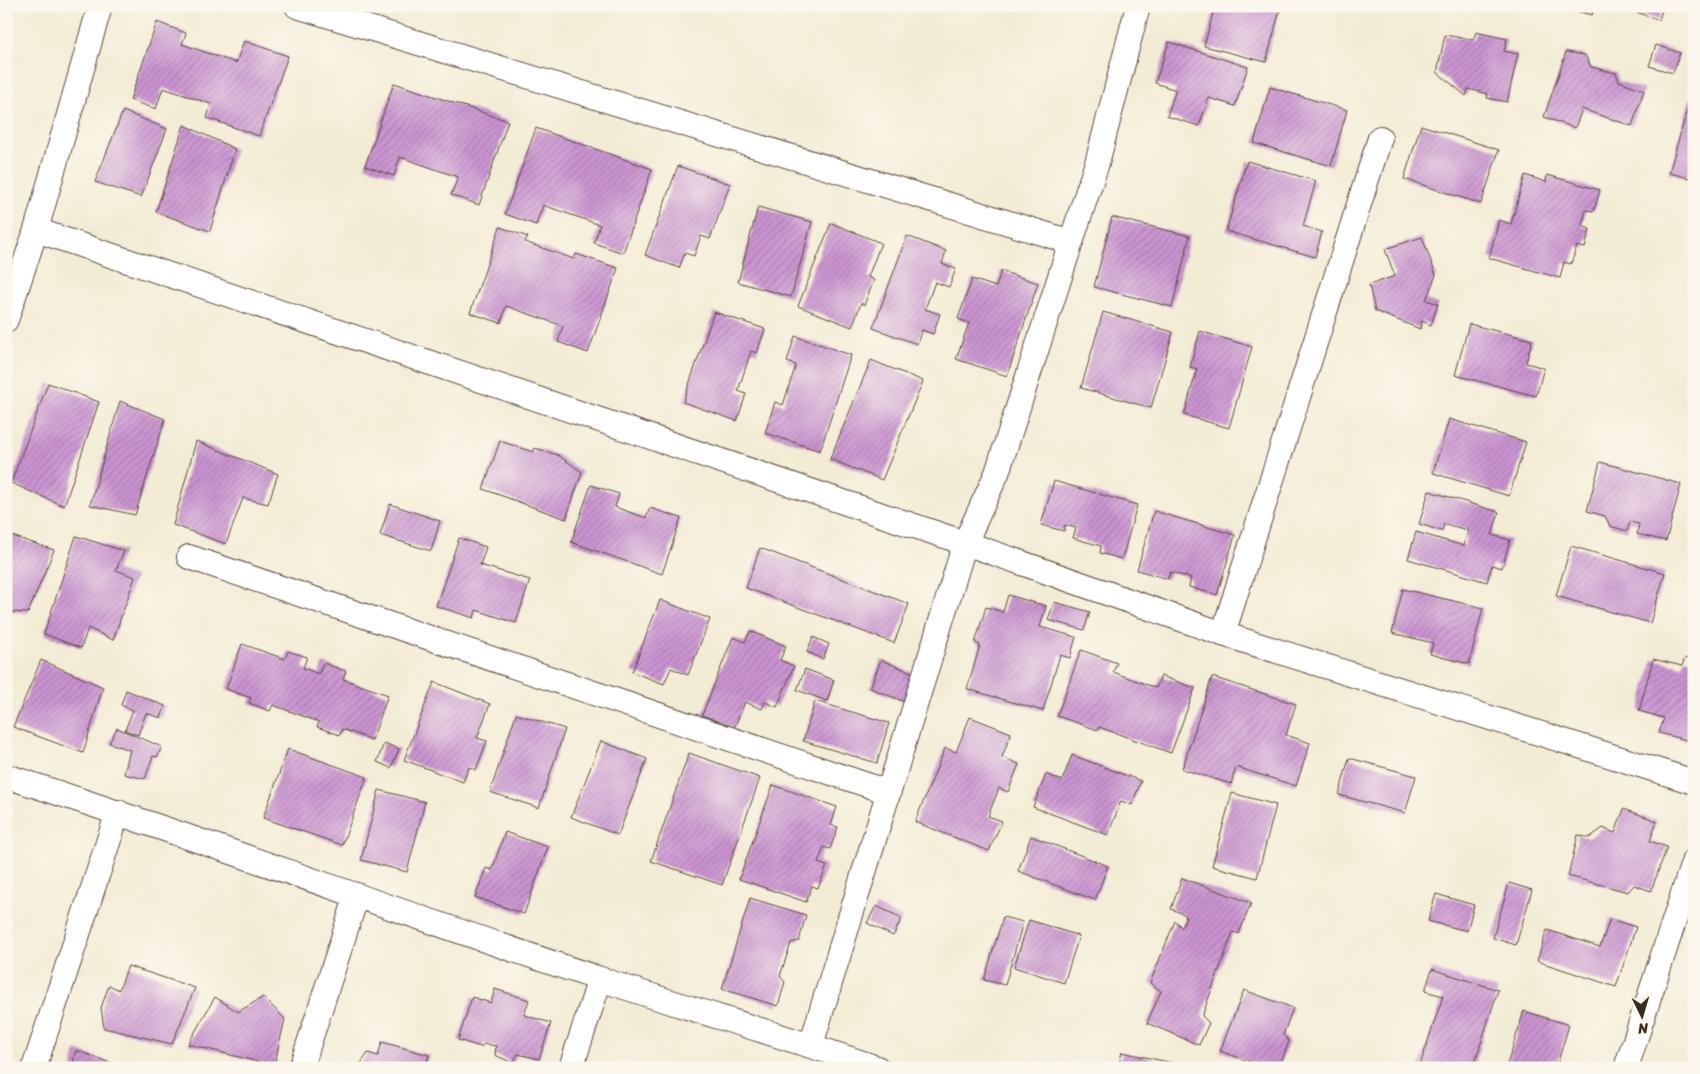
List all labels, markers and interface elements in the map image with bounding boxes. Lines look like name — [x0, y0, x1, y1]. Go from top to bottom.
north arrow — [1618, 992, 1668, 1042]
text: N — [1637, 1015, 1650, 1041]

